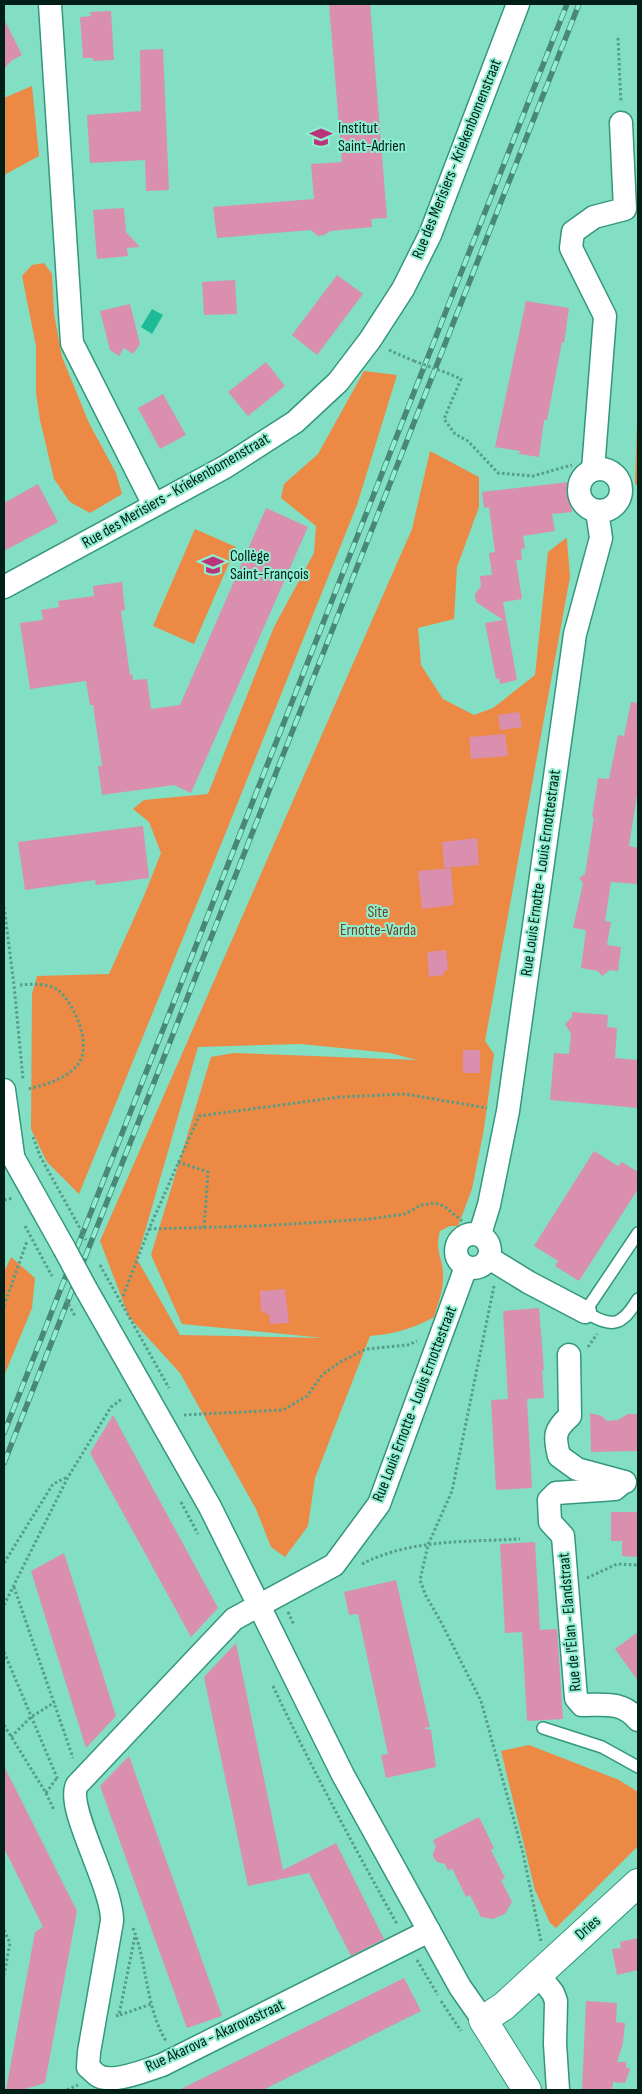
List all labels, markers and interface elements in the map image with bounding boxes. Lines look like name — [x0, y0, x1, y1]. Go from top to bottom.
street label: Rue des Merisiers - Kriekenbomenstraat — [408, 56, 506, 262]
place label: Institut Saint-Adrien — [338, 119, 406, 156]
school or university icon: Institut Saint-Adrien — [308, 124, 334, 150]
street label: Rue des Merisiers - Kriekenbomenstraat — [79, 429, 273, 553]
place label: Collège Saint-François — [230, 547, 309, 584]
school or university icon: Collège Saint-François — [200, 552, 226, 578]
street label: Rue Louis Ernotte - Louis Ernottestraat — [517, 768, 565, 977]
park label: Site Ernotte-Varda — [340, 903, 416, 940]
street label: Rue Louis Ernotte - Louis Ernottestraat — [369, 1303, 461, 1505]
street label: Rue de l'Élan - Elandstraat — [554, 1552, 586, 1692]
street label: Dries — [571, 1912, 605, 1944]
street label: Rue Akarova - Akarovastraat — [143, 1995, 287, 2076]

